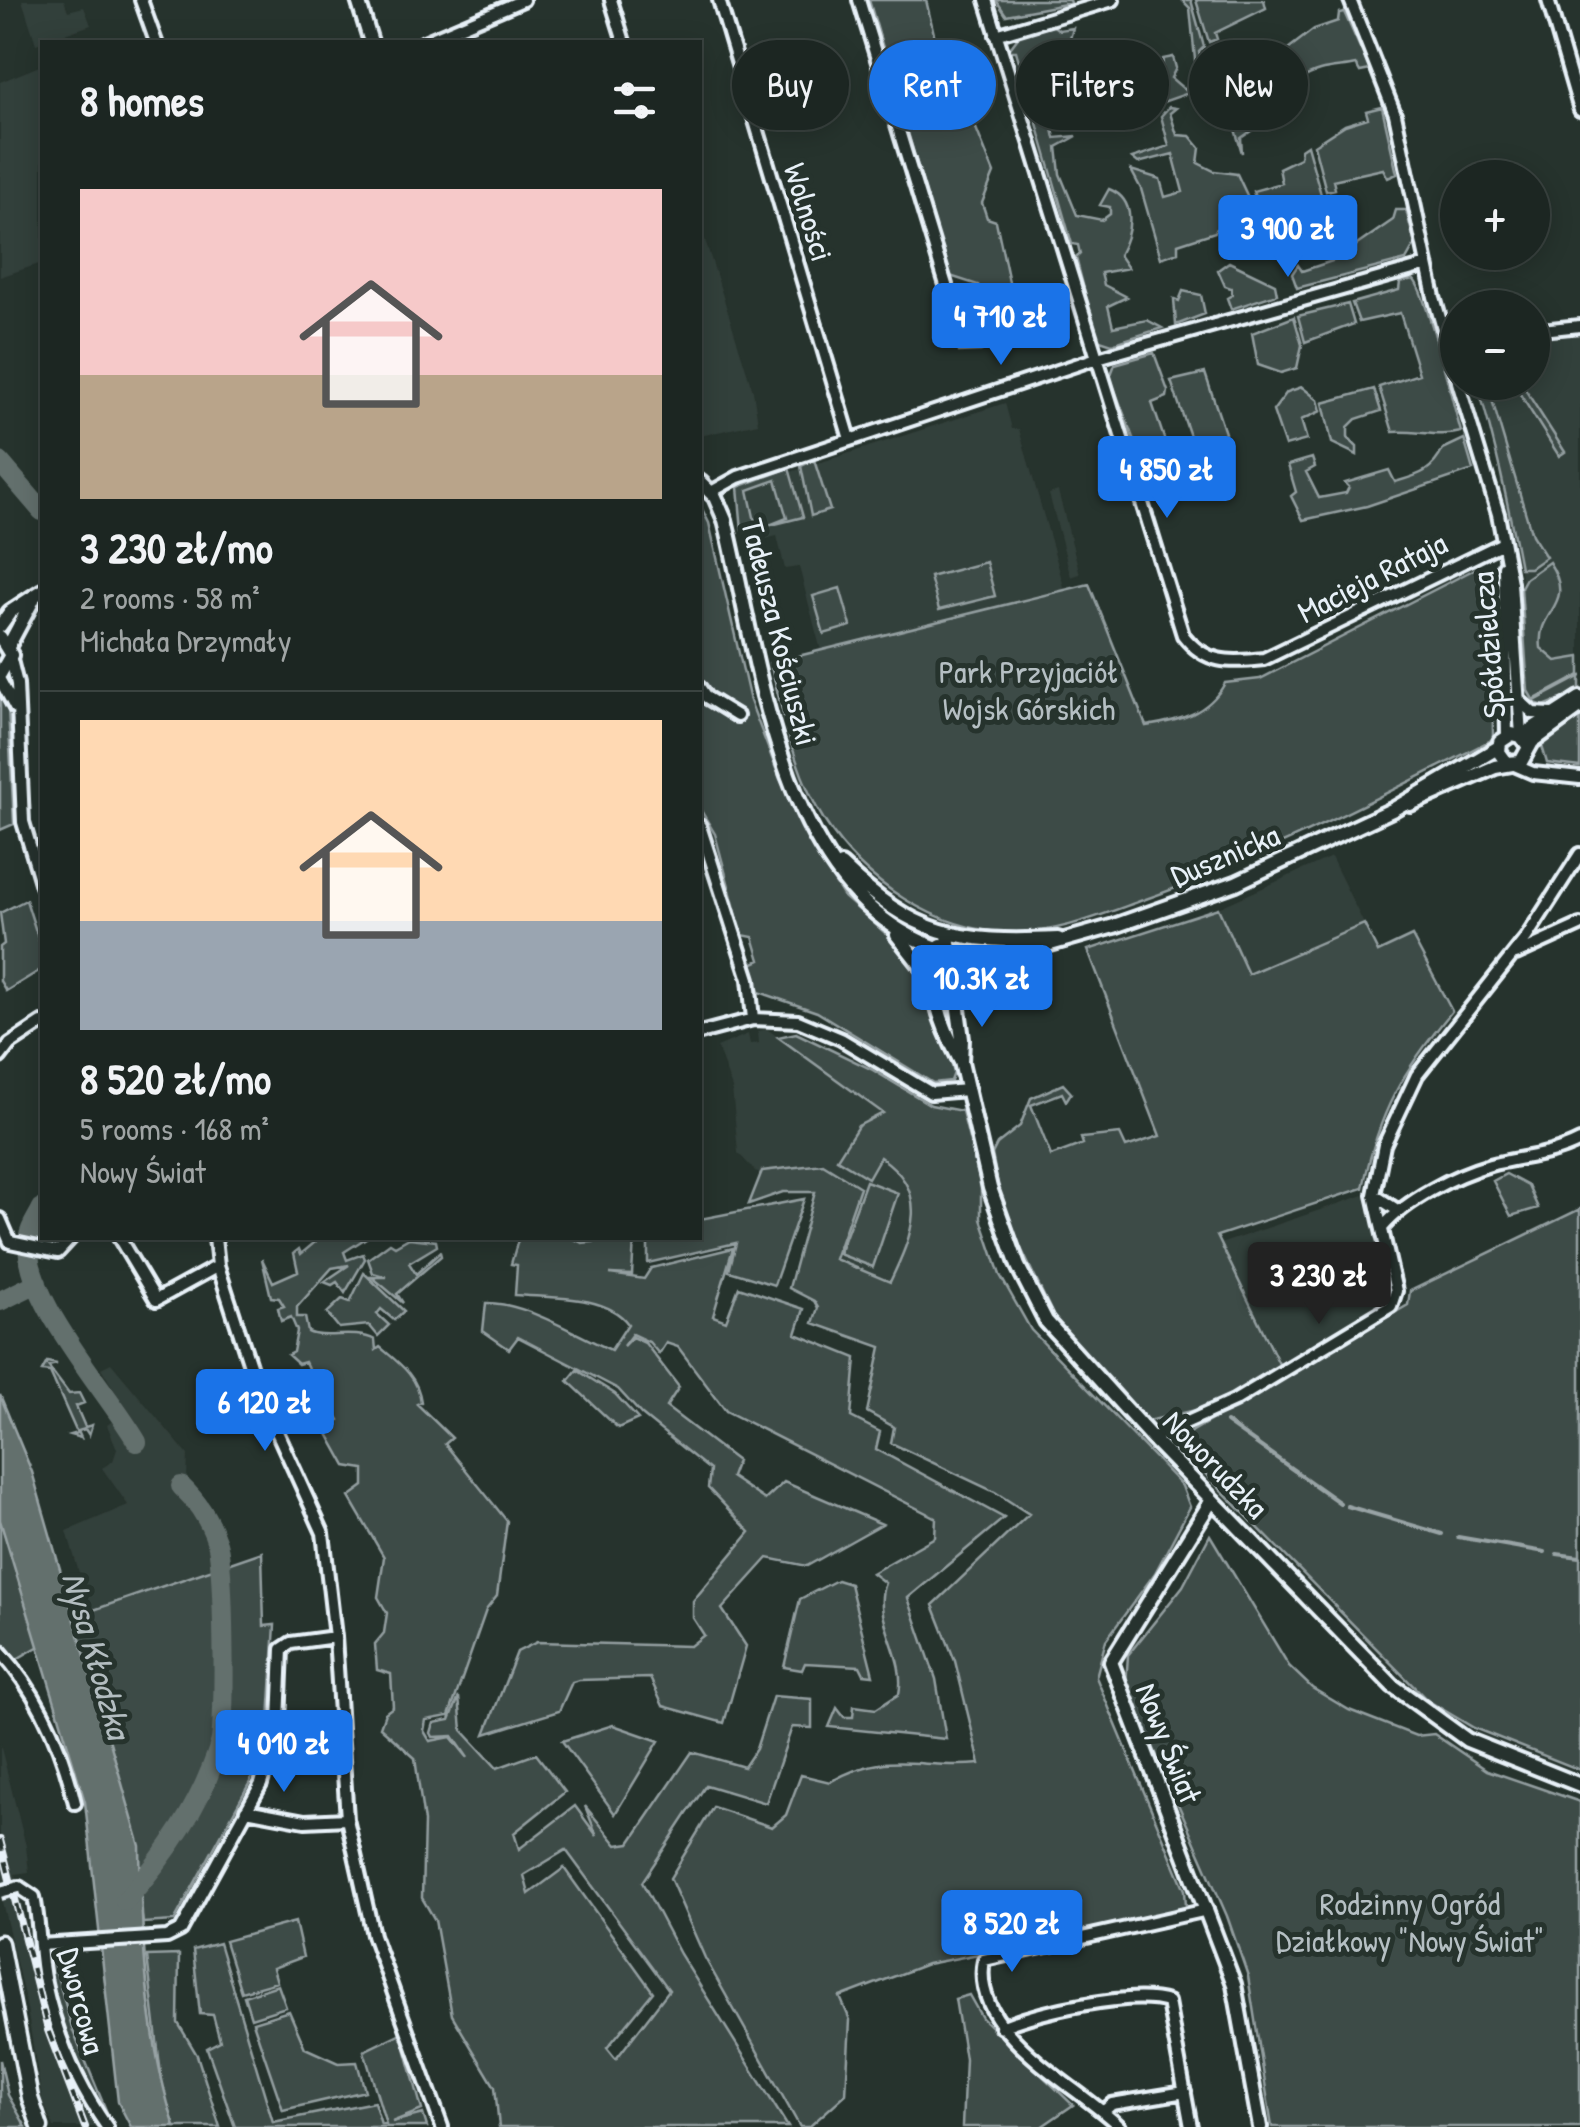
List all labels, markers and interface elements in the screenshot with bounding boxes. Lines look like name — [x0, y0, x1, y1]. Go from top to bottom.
chip: Buy — [732, 40, 849, 130]
chip: Rent — [869, 40, 996, 130]
chip: Filters — [1016, 40, 1169, 130]
chip: New — [1189, 40, 1308, 130]
text: 8 homes — [80, 72, 204, 129]
icon: filters — [607, 73, 662, 128]
street label: Wolności — [774, 158, 844, 266]
map controls — [1440, 160, 1550, 400]
button: + — [1440, 160, 1550, 270]
pin: 3 900 zł — [1185, 195, 1391, 280]
text: 3 900 zł — [1240, 206, 1336, 249]
icon: home — [281, 254, 461, 434]
pin: 4 710 zł — [898, 283, 1104, 368]
button: − — [1440, 290, 1550, 400]
text: 4 710 zł — [954, 294, 1048, 337]
pin: 4 850 zł — [1064, 436, 1270, 521]
text: 4 850 zł — [1120, 447, 1214, 490]
street label: Tadeusza Kościuszki — [731, 514, 829, 750]
text: 3 230 zł/mo — [80, 519, 273, 576]
street label: Macieja Rataja — [1290, 521, 1454, 633]
street label: Spółdzielcza — [1460, 570, 1516, 720]
text: 2 rooms · 58 m² — [80, 576, 260, 619]
text: Michała Drzymały — [80, 619, 291, 662]
park label: Park Przyjaciół Wojsk Górskich — [939, 650, 1119, 730]
icon: home — [281, 785, 461, 965]
street label: Dusznicka — [1164, 813, 1286, 897]
pin: 10.3K zł — [879, 945, 1085, 1030]
text: 10.3K zł — [933, 956, 1031, 999]
text: 8 520 zł/mo — [80, 1050, 271, 1107]
text: 5 rooms · 168 m² — [80, 1107, 269, 1150]
text: Nowy Świat — [80, 1150, 206, 1193]
pin: 3 230 zł — [1216, 1242, 1422, 1327]
text: 3 230 zł — [1270, 1253, 1368, 1296]
pin: 6 120 zł — [162, 1369, 368, 1454]
text: 6 120 zł — [218, 1380, 312, 1423]
street label: Noworudzka — [1154, 1401, 1278, 1527]
water label: Nysa Kłodzka — [51, 1566, 144, 1747]
street label: Nowy Świat — [1125, 1677, 1213, 1810]
pin: 4 010 zł — [181, 1710, 387, 1795]
text: 4 010 zł — [238, 1721, 330, 1764]
park label: Rodzinny Ogród Działkowy "Nowy Świat" — [1276, 1882, 1544, 1962]
pin: 8 520 zł — [909, 1890, 1115, 1975]
text: 8 520 zł — [963, 1901, 1061, 1944]
street label: Dworcowa — [47, 1943, 117, 2059]

